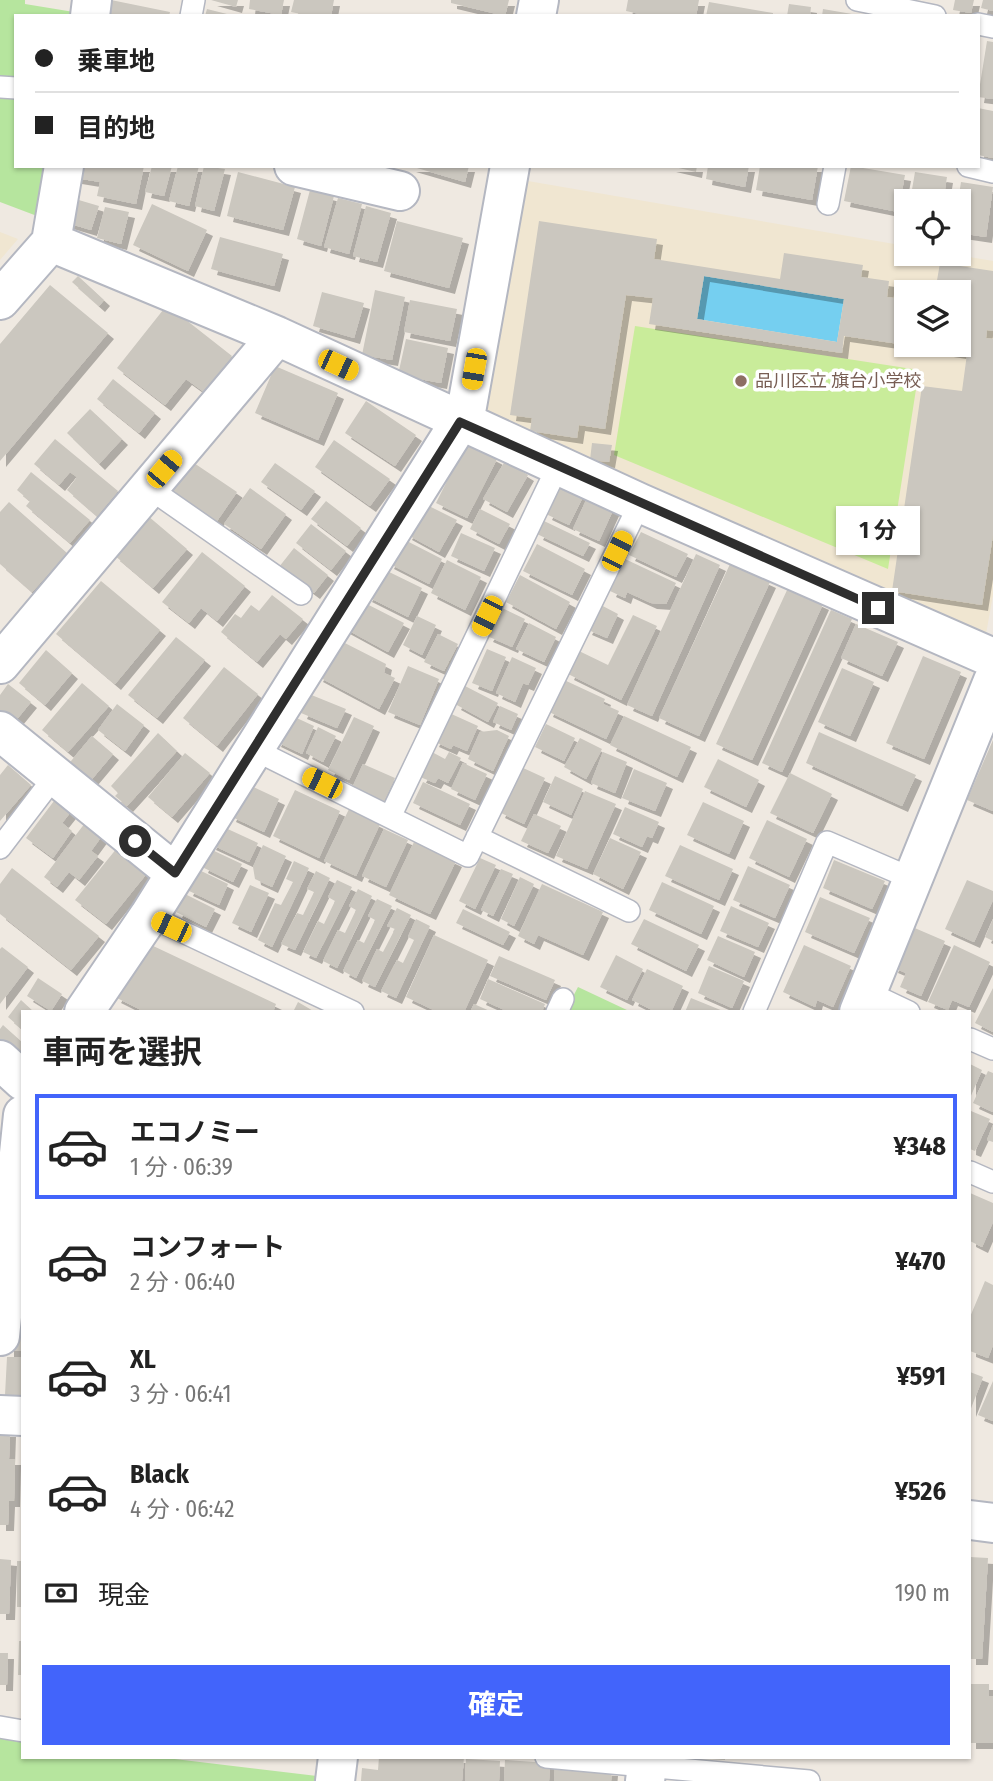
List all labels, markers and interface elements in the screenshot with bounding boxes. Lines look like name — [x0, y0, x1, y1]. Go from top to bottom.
text: 乗車地 — [77, 46, 155, 77]
text: 目的地 — [77, 113, 155, 144]
map controls — [894, 189, 971, 357]
button: locate — [894, 189, 971, 266]
button: layers — [894, 280, 971, 357]
car — [461, 346, 488, 392]
car — [315, 347, 362, 383]
place label: 品川区立 旗台小学校 — [755, 370, 921, 392]
marker: 品川区立 旗台小学校 — [733, 373, 749, 389]
car — [143, 446, 186, 492]
callout: 1 分 — [836, 506, 920, 556]
text: 1 分 — [859, 516, 897, 544]
car — [599, 528, 636, 574]
route end — [862, 592, 894, 624]
car — [469, 593, 506, 639]
car — [299, 764, 346, 802]
route start — [119, 825, 151, 857]
car — [148, 909, 195, 945]
text: 車両を選択 — [42, 1033, 202, 1071]
icon: car — [46, 1115, 109, 1178]
text: エコノミー — [130, 1117, 260, 1148]
text: ¥348 — [893, 1131, 946, 1162]
text: 1 分 · 06:39 — [130, 1153, 233, 1181]
icon: car — [46, 1230, 109, 1293]
text: コンフォート — [130, 1232, 285, 1263]
text: ¥470 — [895, 1246, 946, 1277]
text: 2 分 · 06:40 — [130, 1268, 236, 1296]
text: XL — [130, 1344, 156, 1375]
icon: car — [46, 1345, 109, 1408]
text: ¥591 — [896, 1361, 946, 1392]
text: 3 分 · 06:41 — [130, 1380, 231, 1408]
text: Black — [130, 1459, 189, 1490]
icon: car — [46, 1460, 109, 1523]
text: ¥526 — [895, 1476, 946, 1507]
text: 4 分 · 06:42 — [130, 1495, 234, 1523]
icon: cash — [42, 1574, 80, 1612]
text: 190 m — [895, 1579, 950, 1607]
text: 現金 — [98, 1580, 150, 1611]
button: 確定 — [42, 1665, 950, 1745]

